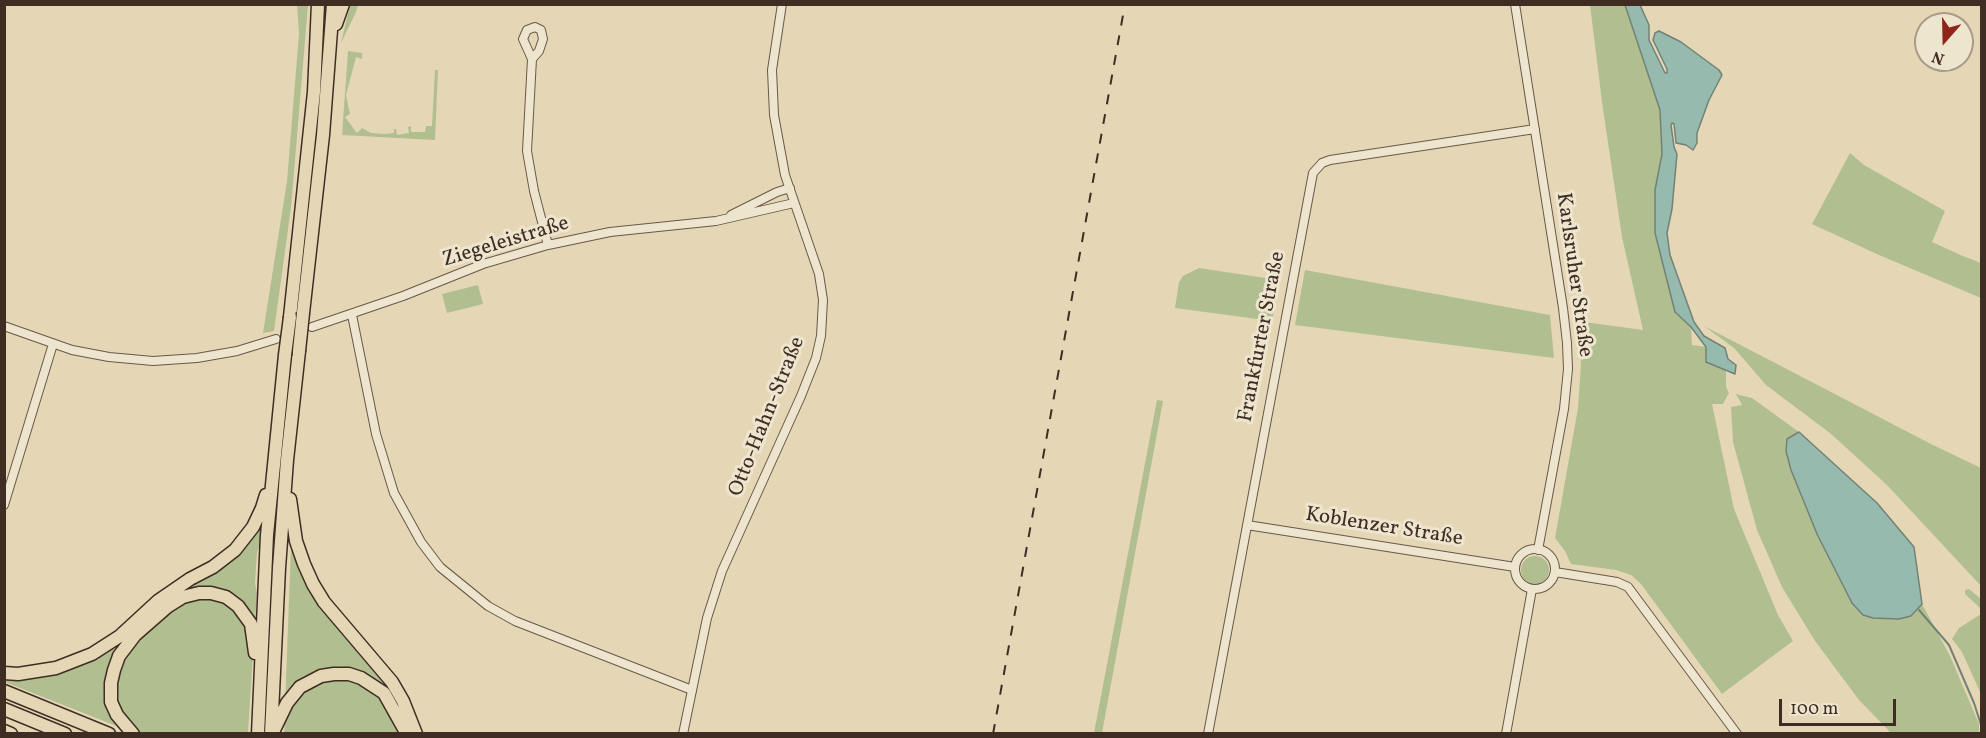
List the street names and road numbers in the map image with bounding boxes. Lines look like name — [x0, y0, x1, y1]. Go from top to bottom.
street label: Karlsruher Straße — [1549, 191, 1597, 359]
street label: Ziegeleistraße — [440, 212, 572, 274]
street label: Frankfurter Straße — [1234, 250, 1292, 424]
street label: Otto-Hahn-Straße — [725, 334, 811, 500]
street label: Koblenzer Straße — [1304, 503, 1464, 553]

